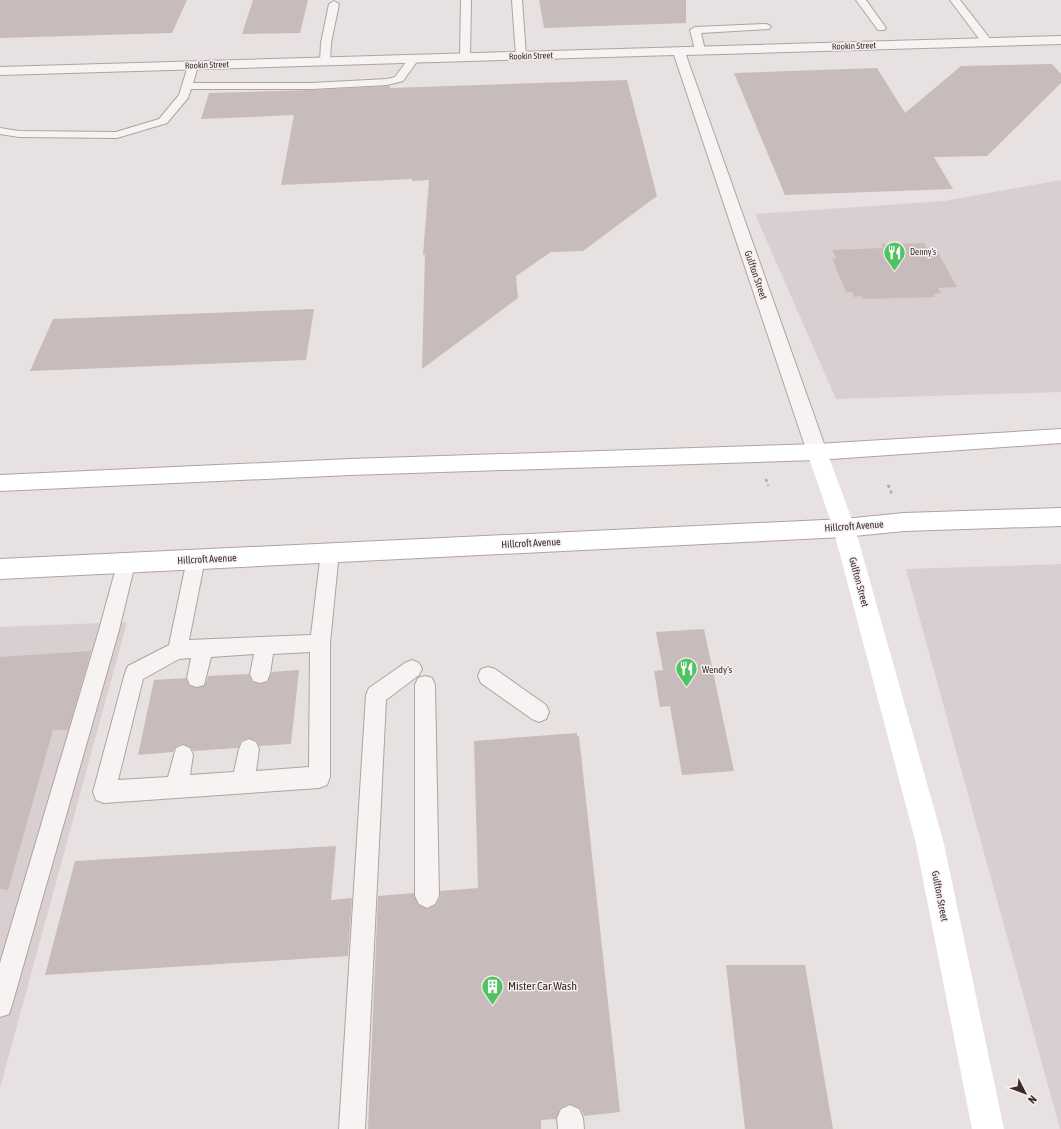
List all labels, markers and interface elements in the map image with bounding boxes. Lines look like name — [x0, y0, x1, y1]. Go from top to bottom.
street label: Rookin Street — [832, 40, 877, 52]
street label: Rookin Street — [509, 50, 554, 62]
street label: Rookin Street — [185, 59, 230, 71]
restaurant icon: Denny's — [881, 239, 907, 272]
place label: Denny's — [910, 247, 936, 257]
street label: Gulfton Street — [742, 249, 770, 301]
street label: Hillcroft Avenue — [824, 518, 884, 534]
street label: Hillcroft Avenue — [501, 536, 561, 550]
street label: Hillcroft Avenue — [177, 552, 237, 566]
street label: Gulfton Street — [847, 556, 871, 608]
restaurant icon: Wendy's — [674, 656, 700, 689]
place label: Wendy's — [702, 664, 733, 675]
street label: Gulfton Street — [930, 870, 950, 922]
building icon: Mister Car Wash — [480, 973, 506, 1006]
place label: Mister Car Wash — [508, 979, 577, 993]
north arrow — [1005, 1073, 1045, 1113]
text: N — [1026, 1093, 1039, 1106]

